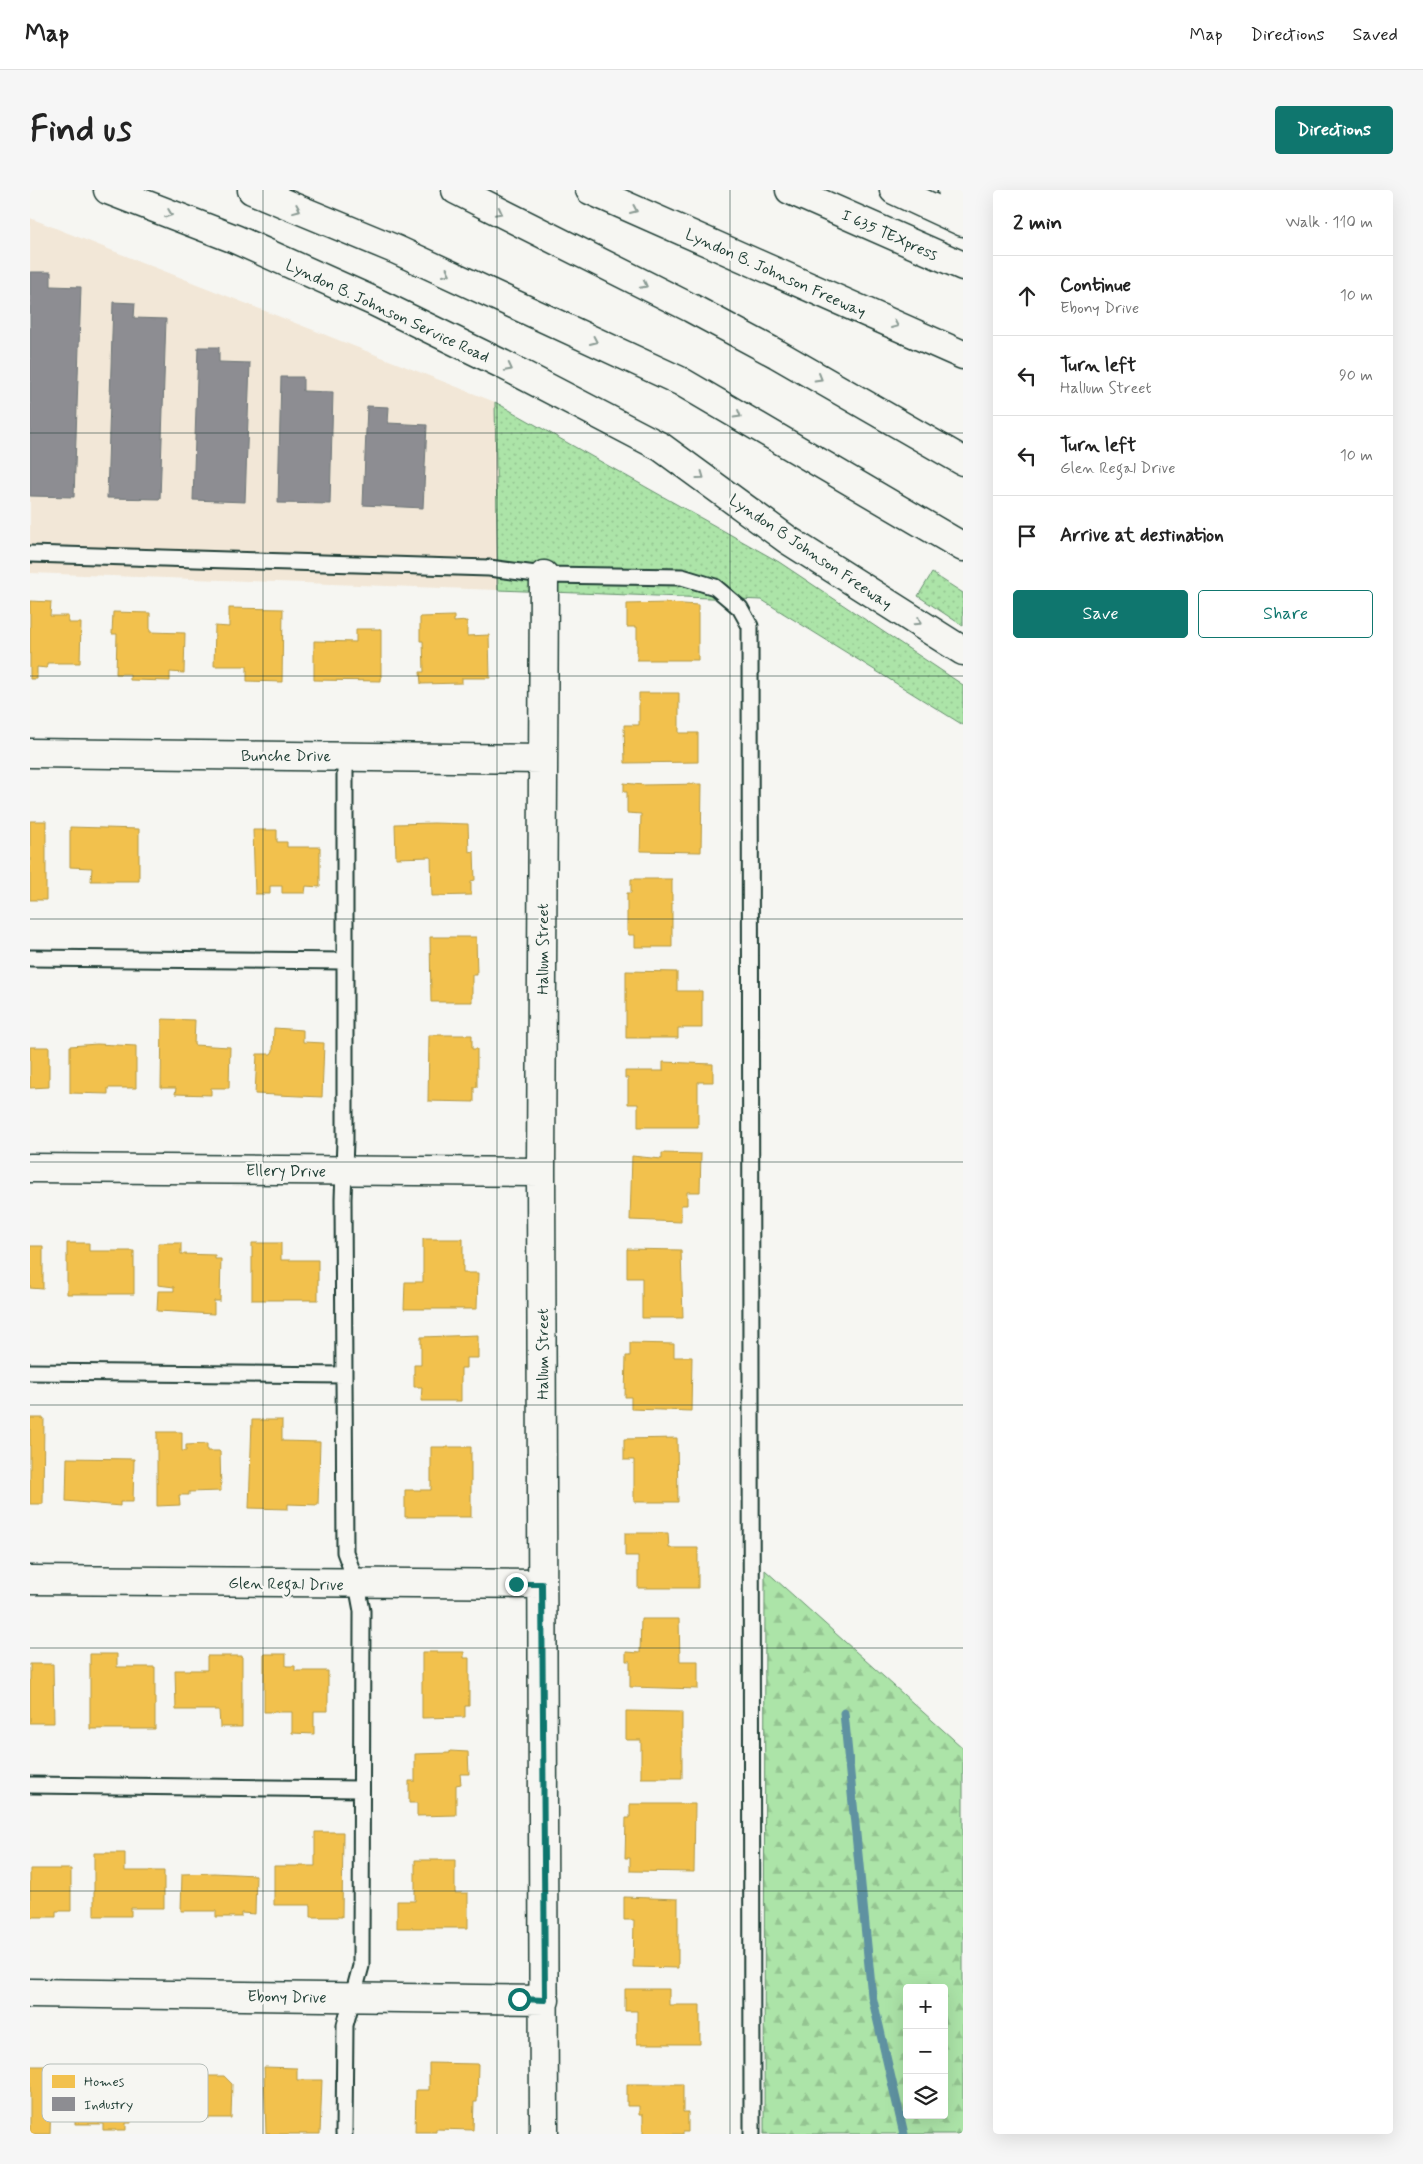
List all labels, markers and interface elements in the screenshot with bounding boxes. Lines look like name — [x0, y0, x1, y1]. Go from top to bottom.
text: Map — [25, 19, 69, 50]
text: Map — [1190, 23, 1223, 47]
text: Directions — [1251, 23, 1325, 47]
text: Saved — [1353, 23, 1398, 47]
button: Directions — [1275, 106, 1393, 154]
text: Find us — [30, 107, 132, 153]
one-way arrow — [293, 203, 301, 213]
one-way arrow — [629, 203, 638, 214]
street label: I 635 TEXpress — [838, 205, 941, 266]
one-way arrow — [494, 206, 503, 216]
one-way arrow — [165, 208, 173, 218]
text: 2 min — [1013, 209, 1062, 237]
text: Walk · 110 m — [1285, 212, 1373, 233]
street label: Lyndon B. Johnson Freeway — [682, 224, 869, 323]
street label: Lyndon B. Johnson Service Road — [282, 255, 493, 368]
one-way arrow — [442, 266, 451, 277]
text: Continue — [1060, 273, 1131, 298]
one-way arrow — [639, 278, 648, 288]
icon: ahead — [1013, 282, 1041, 310]
text: 10 m — [1340, 285, 1373, 306]
text: Ebony Drive — [1060, 298, 1139, 319]
one-way arrow — [890, 318, 899, 329]
one-way arrow — [589, 335, 598, 346]
text: Turn left — [1060, 353, 1136, 378]
one-way arrow — [503, 362, 512, 372]
icon: left — [1013, 362, 1041, 390]
text: 90 m — [1339, 365, 1373, 386]
one-way arrow — [814, 372, 823, 382]
text: Hallum Street — [1060, 378, 1151, 399]
one-way arrow — [733, 409, 742, 419]
text: Turn left — [1060, 433, 1136, 458]
icon: left — [1013, 442, 1041, 470]
text: 10 m — [1340, 445, 1373, 466]
text: Glen Regal Drive — [1060, 458, 1176, 479]
one-way arrow — [695, 470, 705, 479]
street label: Lyndon B Johnson Freeway — [725, 490, 896, 615]
icon: arrive — [1013, 522, 1041, 550]
text: Arrive at destination — [1060, 523, 1224, 548]
button: Save — [1013, 590, 1188, 638]
button: Share — [1198, 590, 1373, 638]
one-way arrow — [913, 616, 922, 625]
street label: Bunche Drive — [241, 746, 332, 767]
street label: Hallum Street — [533, 903, 554, 995]
street label: Ellery Drive — [246, 1160, 326, 1183]
street label: Hallum Street — [533, 1308, 554, 1400]
street label: Glen Regal Drive — [228, 1573, 344, 1597]
route end — [505, 1573, 528, 1596]
map controls — [903, 1984, 948, 2119]
button: + — [903, 1984, 948, 2029]
street label: Ebony Drive — [247, 1986, 327, 2009]
route start — [508, 1988, 531, 2011]
button: − — [903, 2029, 948, 2074]
legend — [42, 2064, 208, 2122]
text: Homes — [84, 2073, 125, 2091]
button: layers — [903, 2074, 948, 2119]
text: Industry — [84, 2096, 133, 2114]

